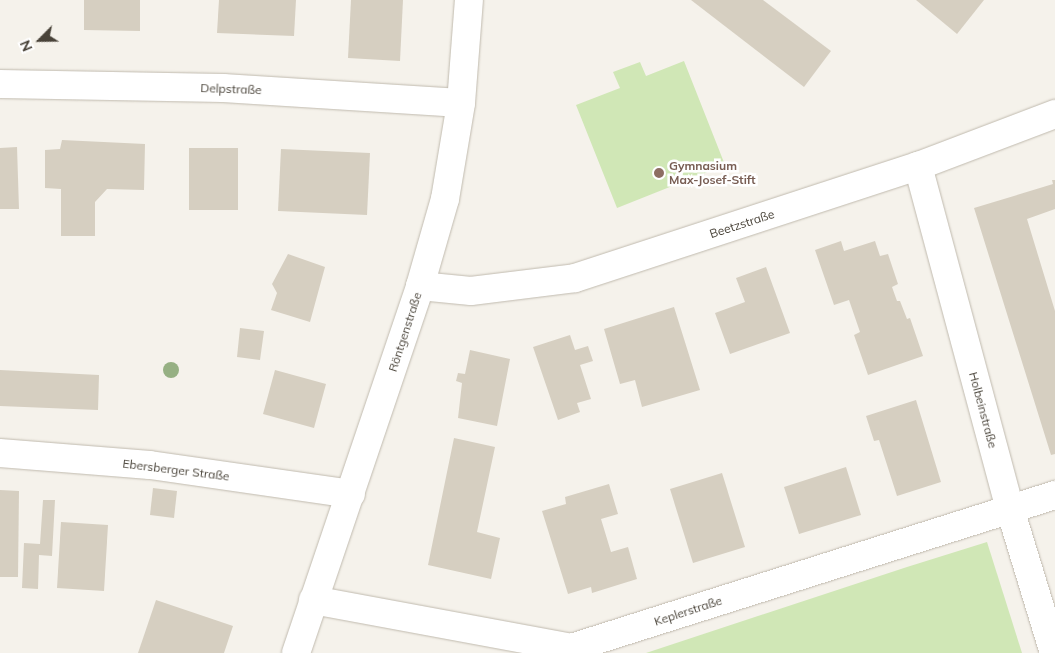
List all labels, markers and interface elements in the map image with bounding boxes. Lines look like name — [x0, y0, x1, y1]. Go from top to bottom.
north arrow — [15, 15, 65, 65]
text: N — [16, 37, 37, 54]
street label: Delpstraße — [200, 81, 262, 97]
place label: Gymnasium Max-Josef-Stift — [669, 159, 755, 187]
marker: Gymnasium Max-Josef-Stift — [653, 167, 665, 179]
street label: Beetzstraße — [708, 207, 776, 241]
street label: Röntgenstraße — [385, 290, 425, 374]
street label: Holbeinstraße — [966, 370, 1000, 450]
street label: Ebersberger Straße — [122, 456, 230, 484]
street label: Keplerstraße — [652, 593, 724, 629]

